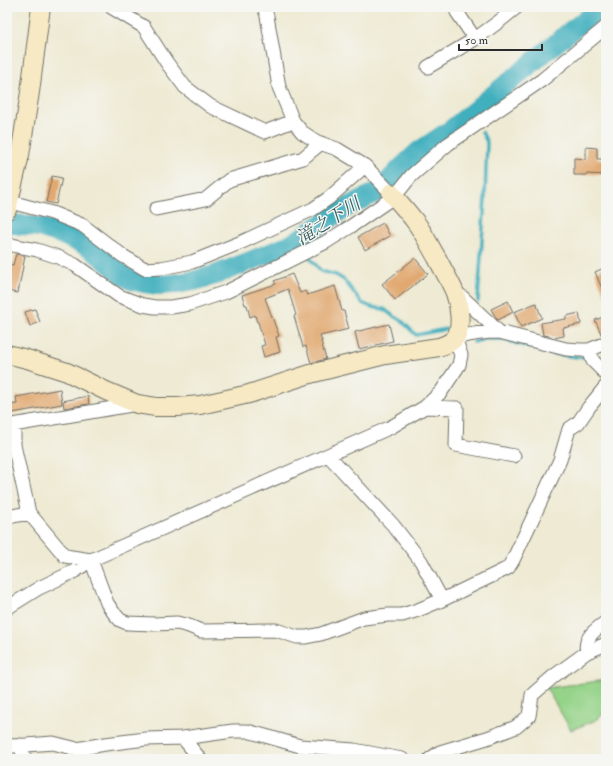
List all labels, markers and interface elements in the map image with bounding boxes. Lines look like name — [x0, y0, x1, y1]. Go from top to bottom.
scale bar — [459, 26, 542, 52]
text: 50 m — [465, 33, 489, 48]
water label: 滝之下川 — [292, 192, 367, 250]

